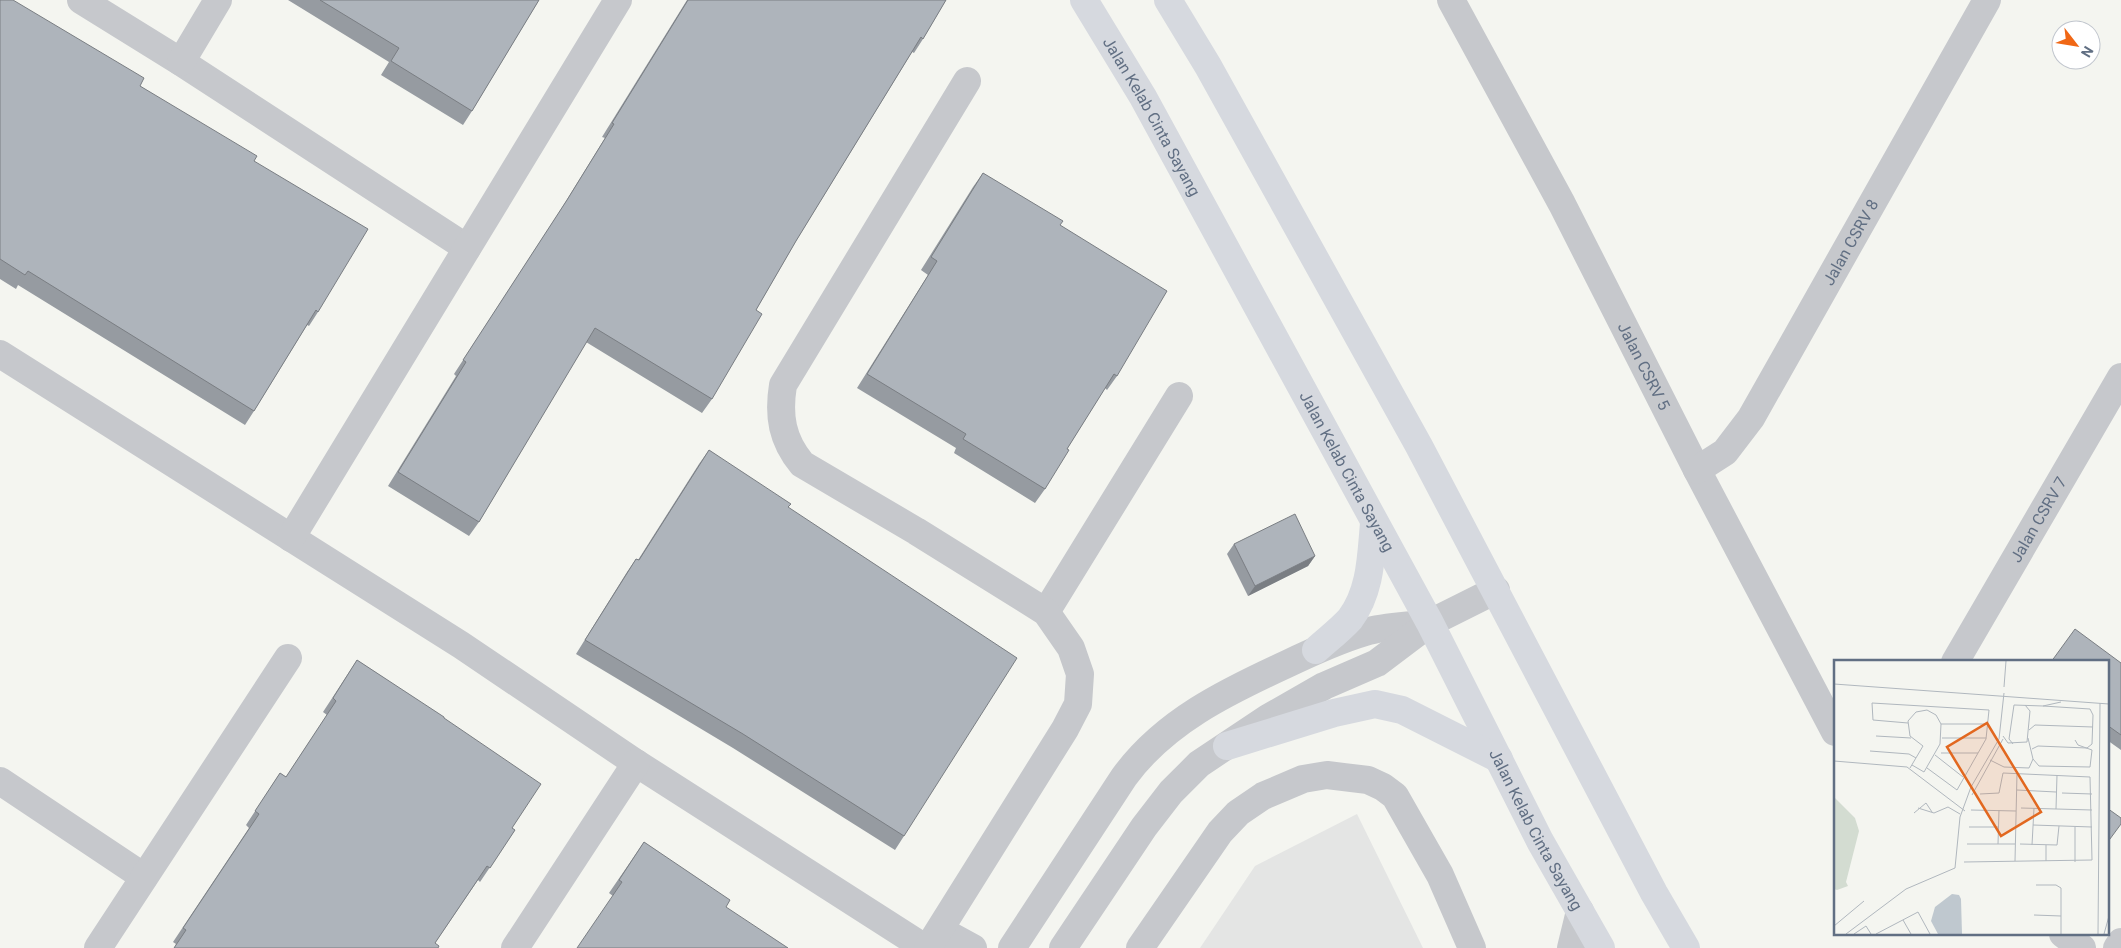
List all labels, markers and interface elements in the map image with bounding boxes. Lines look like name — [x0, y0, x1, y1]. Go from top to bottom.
north arrow — [2051, 20, 2101, 70]
street label: Jalan Kelab Cinta Sayang — [1099, 34, 1204, 200]
text: N — [2078, 43, 2097, 60]
street label: Jalan CSRV 8 — [1819, 196, 1883, 289]
street label: Jalan CSRV 5 — [1614, 319, 1674, 413]
street label: Jalan Kelab Cinta Sayang — [1295, 388, 1398, 555]
street label: Jalan CSRV 7 — [2006, 474, 2071, 566]
inset map — [1834, 660, 2108, 936]
street label: Jalan Kelab Cinta Sayang — [1485, 746, 1586, 914]

